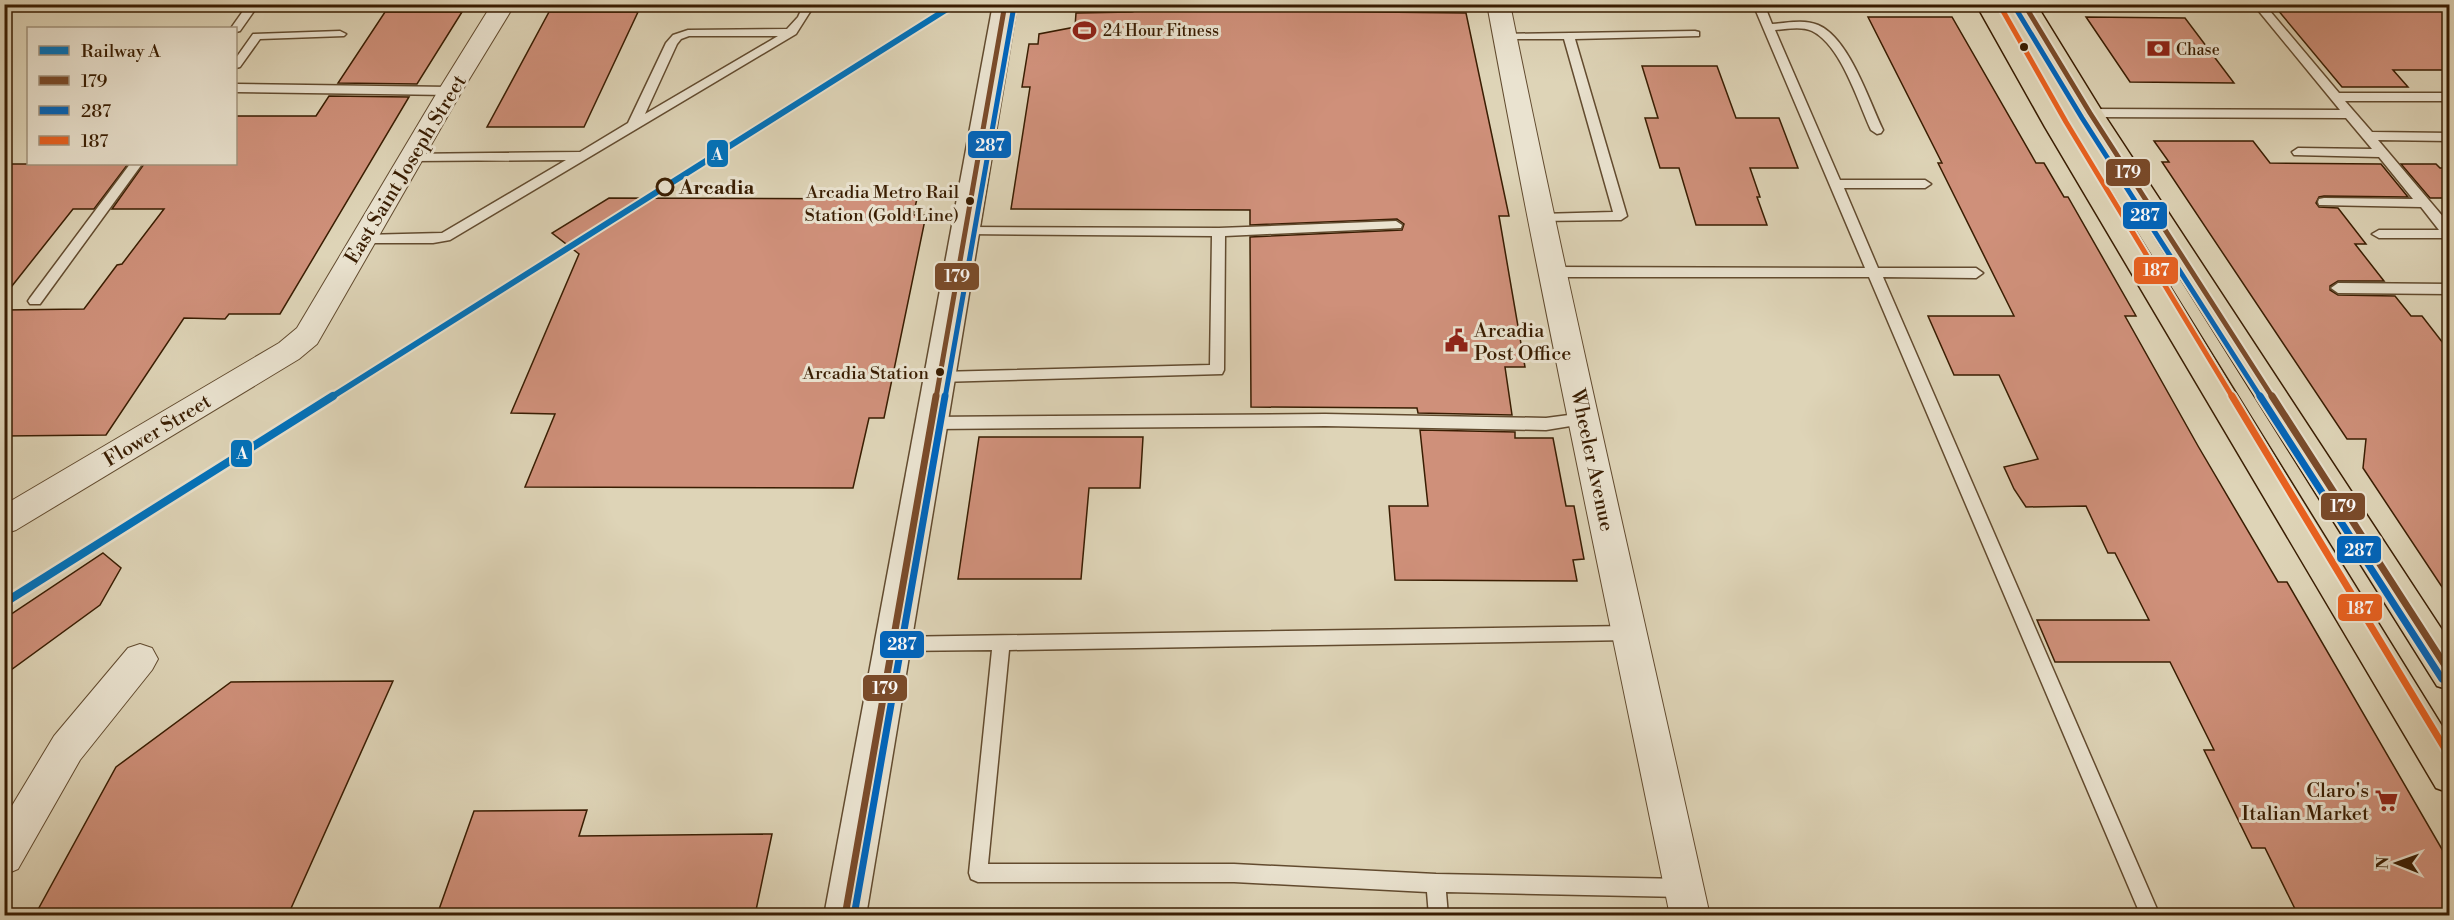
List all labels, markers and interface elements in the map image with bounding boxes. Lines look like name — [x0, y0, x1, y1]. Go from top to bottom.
sports icon: 24 Hour Fitness — [1072, 17, 1098, 43]
place label: 24 Hour Fitness — [1103, 21, 1219, 41]
legend — [27, 27, 237, 165]
bank icon: Chase — [2145, 36, 2171, 62]
text: Railway A — [81, 40, 161, 63]
place label: Chase — [2176, 40, 2220, 60]
unlabelled marker — [2018, 41, 2030, 53]
text: 179 — [81, 70, 108, 93]
street label: East Saint Joseph Street — [340, 71, 473, 269]
text: 287 — [81, 100, 111, 123]
text: 187 — [81, 130, 108, 153]
line badge: 287 — [967, 130, 1012, 159]
text: 287 — [975, 136, 1005, 156]
line badge: A — [706, 139, 729, 168]
text: A — [710, 145, 723, 165]
line badge: 179 — [2105, 158, 2151, 187]
text: 179 — [2115, 163, 2141, 183]
place label: Arcadia — [678, 176, 754, 201]
marker: Arcadia — [656, 178, 674, 196]
place label: Arcadia Metro Rail Station (Gold Line) — [805, 181, 960, 227]
marker: Arcadia Metro Rail Station (Gold Line) — [964, 195, 976, 207]
line badge: 287 — [2122, 201, 2168, 230]
text: 287 — [2130, 206, 2160, 226]
line badge: 187 — [2133, 256, 2179, 285]
text: 187 — [2143, 261, 2170, 281]
line badge: 179 — [934, 262, 980, 291]
text: 179 — [944, 267, 970, 287]
place label: Arcadia Post Office — [1473, 319, 1571, 367]
public building icon: Arcadia Post Office — [1443, 328, 1469, 354]
place label: Arcadia Station — [802, 362, 929, 385]
marker: Arcadia Station — [934, 366, 946, 378]
street label: Wheeler Avenue — [1564, 386, 1619, 534]
street label: Flower Street — [100, 389, 216, 473]
line badge: A — [230, 439, 253, 468]
text: A — [235, 444, 248, 464]
line badge: 179 — [2320, 492, 2366, 521]
text: 179 — [2330, 497, 2356, 517]
line badge: 287 — [2336, 535, 2382, 564]
text: 287 — [2344, 541, 2374, 561]
line badge: 187 — [2337, 593, 2383, 622]
text: 187 — [2347, 599, 2374, 619]
line badge: 287 — [879, 630, 925, 659]
text: 287 — [887, 635, 917, 655]
line badge: 179 — [862, 674, 908, 702]
text: 179 — [872, 679, 898, 699]
place label: Claro's Italian Market — [2242, 779, 2369, 827]
supermarket icon: Claro's Italian Market — [2374, 788, 2400, 814]
north arrow — [2367, 833, 2427, 893]
text: N — [2373, 856, 2393, 869]

